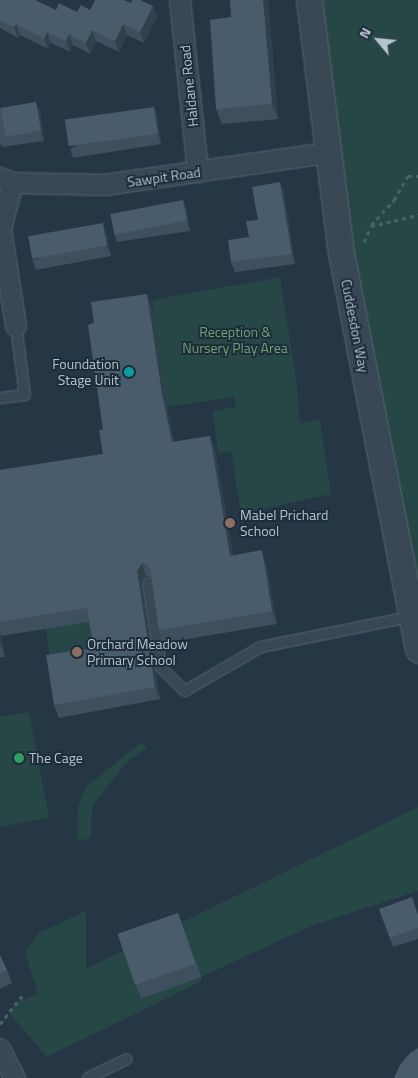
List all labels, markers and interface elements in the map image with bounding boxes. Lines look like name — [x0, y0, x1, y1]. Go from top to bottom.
north arrow — [353, 15, 403, 65]
text: N — [353, 24, 376, 42]
street label: Haldane Road — [176, 44, 202, 128]
street label: Sawpit Road — [126, 164, 202, 190]
street label: Cuddesdon Way — [338, 278, 372, 374]
park label: Reception & Nursery Play Area — [182, 324, 288, 357]
place label: Foundation Stage Unit — [52, 356, 119, 388]
marker: Foundation Stage Unit — [123, 366, 135, 378]
place label: Mabel Prichard School — [240, 507, 328, 540]
marker: Mabel Prichard School — [224, 517, 236, 529]
place label: Orchard Meadow Primary School — [87, 636, 188, 669]
marker: Orchard Meadow Primary School — [71, 646, 83, 658]
place label: The Cage — [29, 750, 83, 766]
marker: The Cage — [13, 752, 25, 764]

